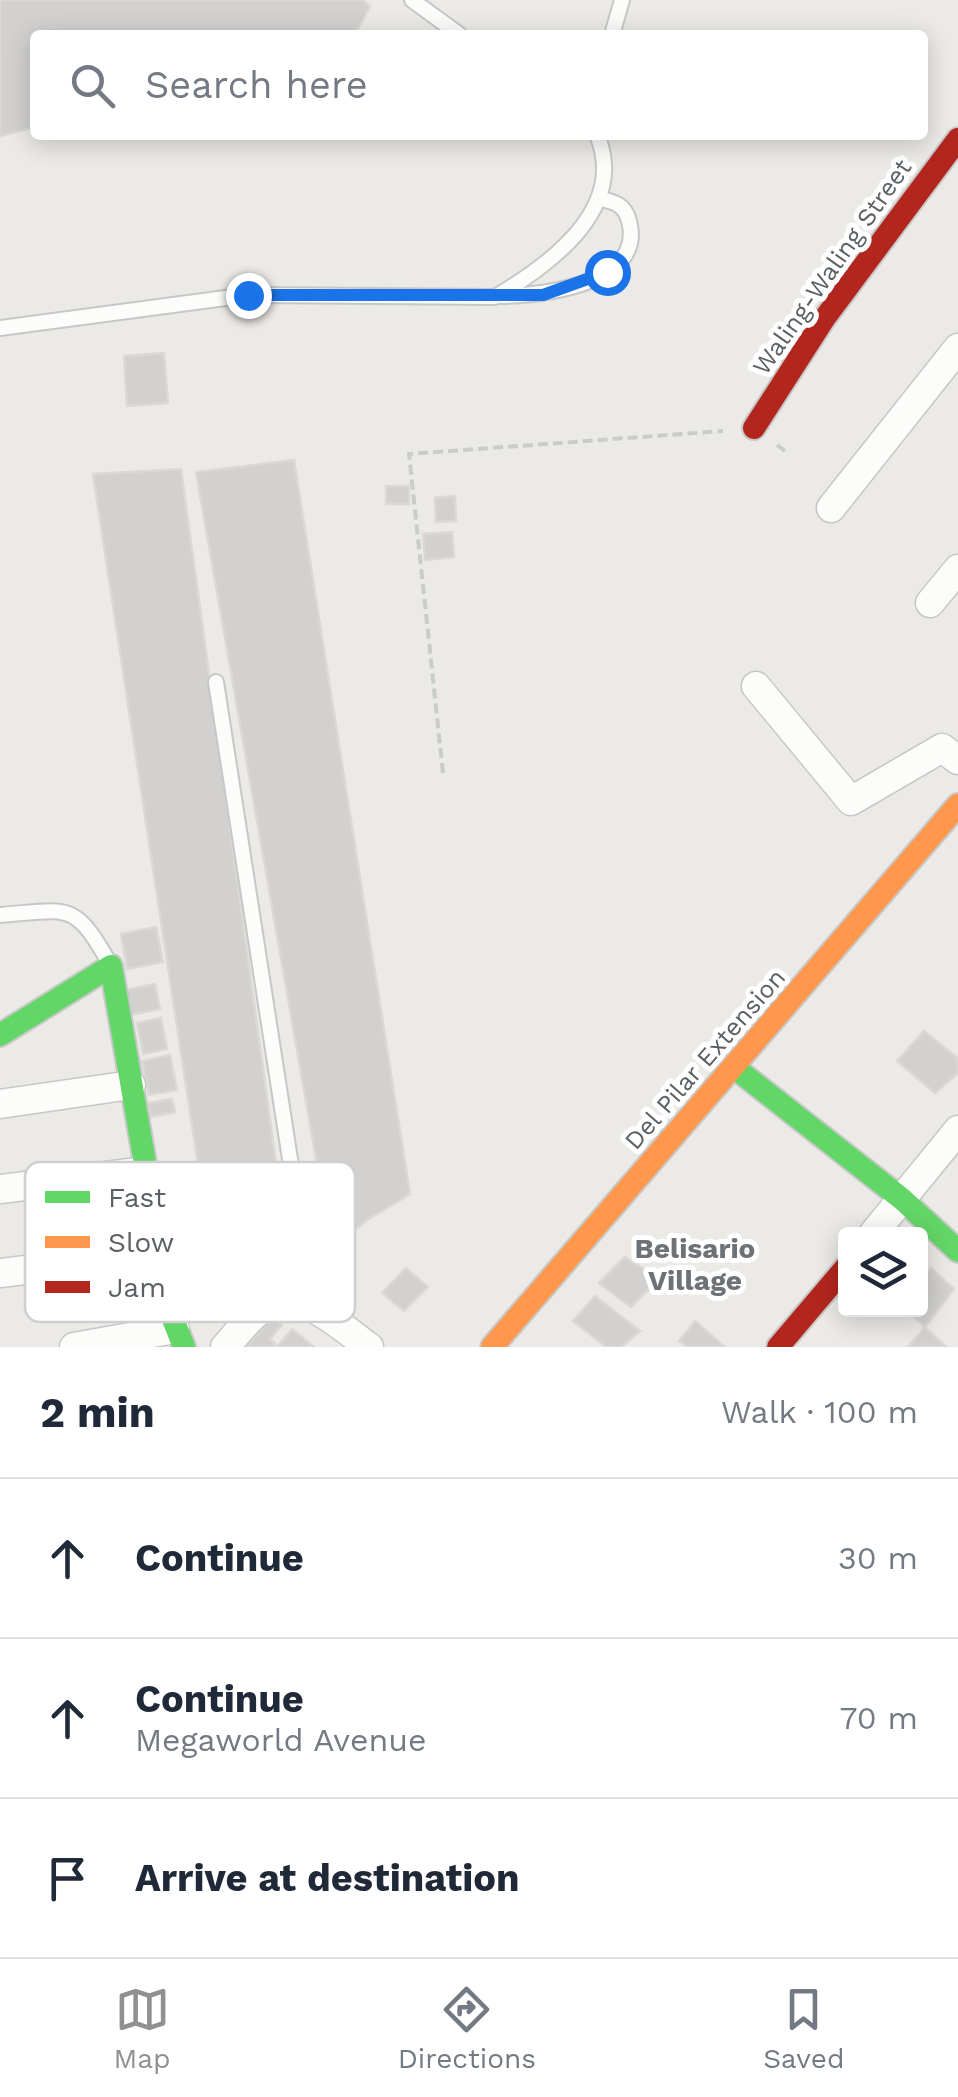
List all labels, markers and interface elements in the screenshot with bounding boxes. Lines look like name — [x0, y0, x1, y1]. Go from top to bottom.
search box — [30, 30, 928, 140]
icon: search — [65, 58, 120, 113]
text: Search here — [145, 63, 368, 107]
street label: Waling-Waling Street — [747, 153, 918, 380]
route start — [585, 250, 631, 296]
route end — [226, 273, 272, 319]
street label: Del Pilar Extension — [619, 963, 791, 1155]
legend — [25, 1162, 355, 1322]
text: Fast — [108, 1181, 166, 1214]
text: Slow — [108, 1226, 174, 1259]
map controls — [838, 1227, 928, 1317]
button: layers — [838, 1227, 928, 1317]
district label: Belisario Village — [635, 1232, 755, 1297]
text: Jam — [108, 1271, 166, 1304]
text: 2 min — [40, 1388, 155, 1437]
text: Walk · 100 m — [721, 1393, 918, 1431]
icon: ahead — [40, 1531, 95, 1586]
text: Continue — [135, 1536, 304, 1580]
text: 30 m — [838, 1539, 918, 1577]
text: Continue — [135, 1677, 304, 1721]
icon: ahead — [40, 1691, 95, 1746]
text: 70 m — [839, 1699, 918, 1737]
text: Megaworld Avenue — [135, 1721, 427, 1759]
icon: arrive — [40, 1851, 95, 1906]
text: Arrive at destination — [135, 1856, 520, 1900]
tab: Map — [114, 1982, 171, 2075]
tab: Directions — [398, 1982, 536, 2075]
tab: Saved — [763, 1982, 844, 2075]

